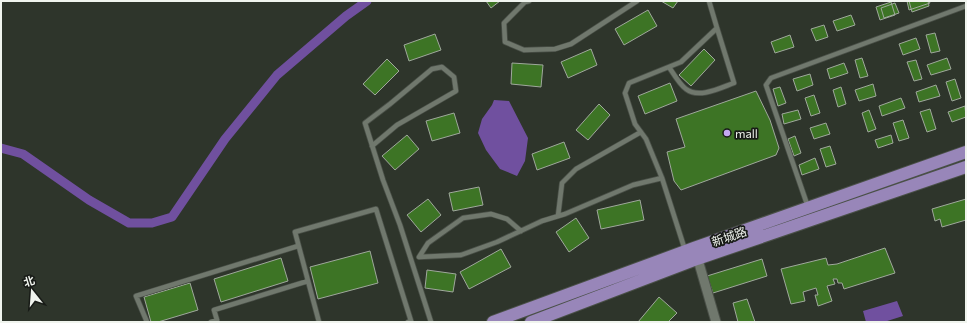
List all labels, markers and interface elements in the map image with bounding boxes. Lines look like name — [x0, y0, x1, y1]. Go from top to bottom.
place label: mall — [735, 126, 758, 140]
marker: mall — [722, 128, 732, 138]
street label: 新城路 — [710, 224, 748, 248]
north arrow — [12, 271, 52, 311]
text: 北 — [22, 273, 36, 289]

